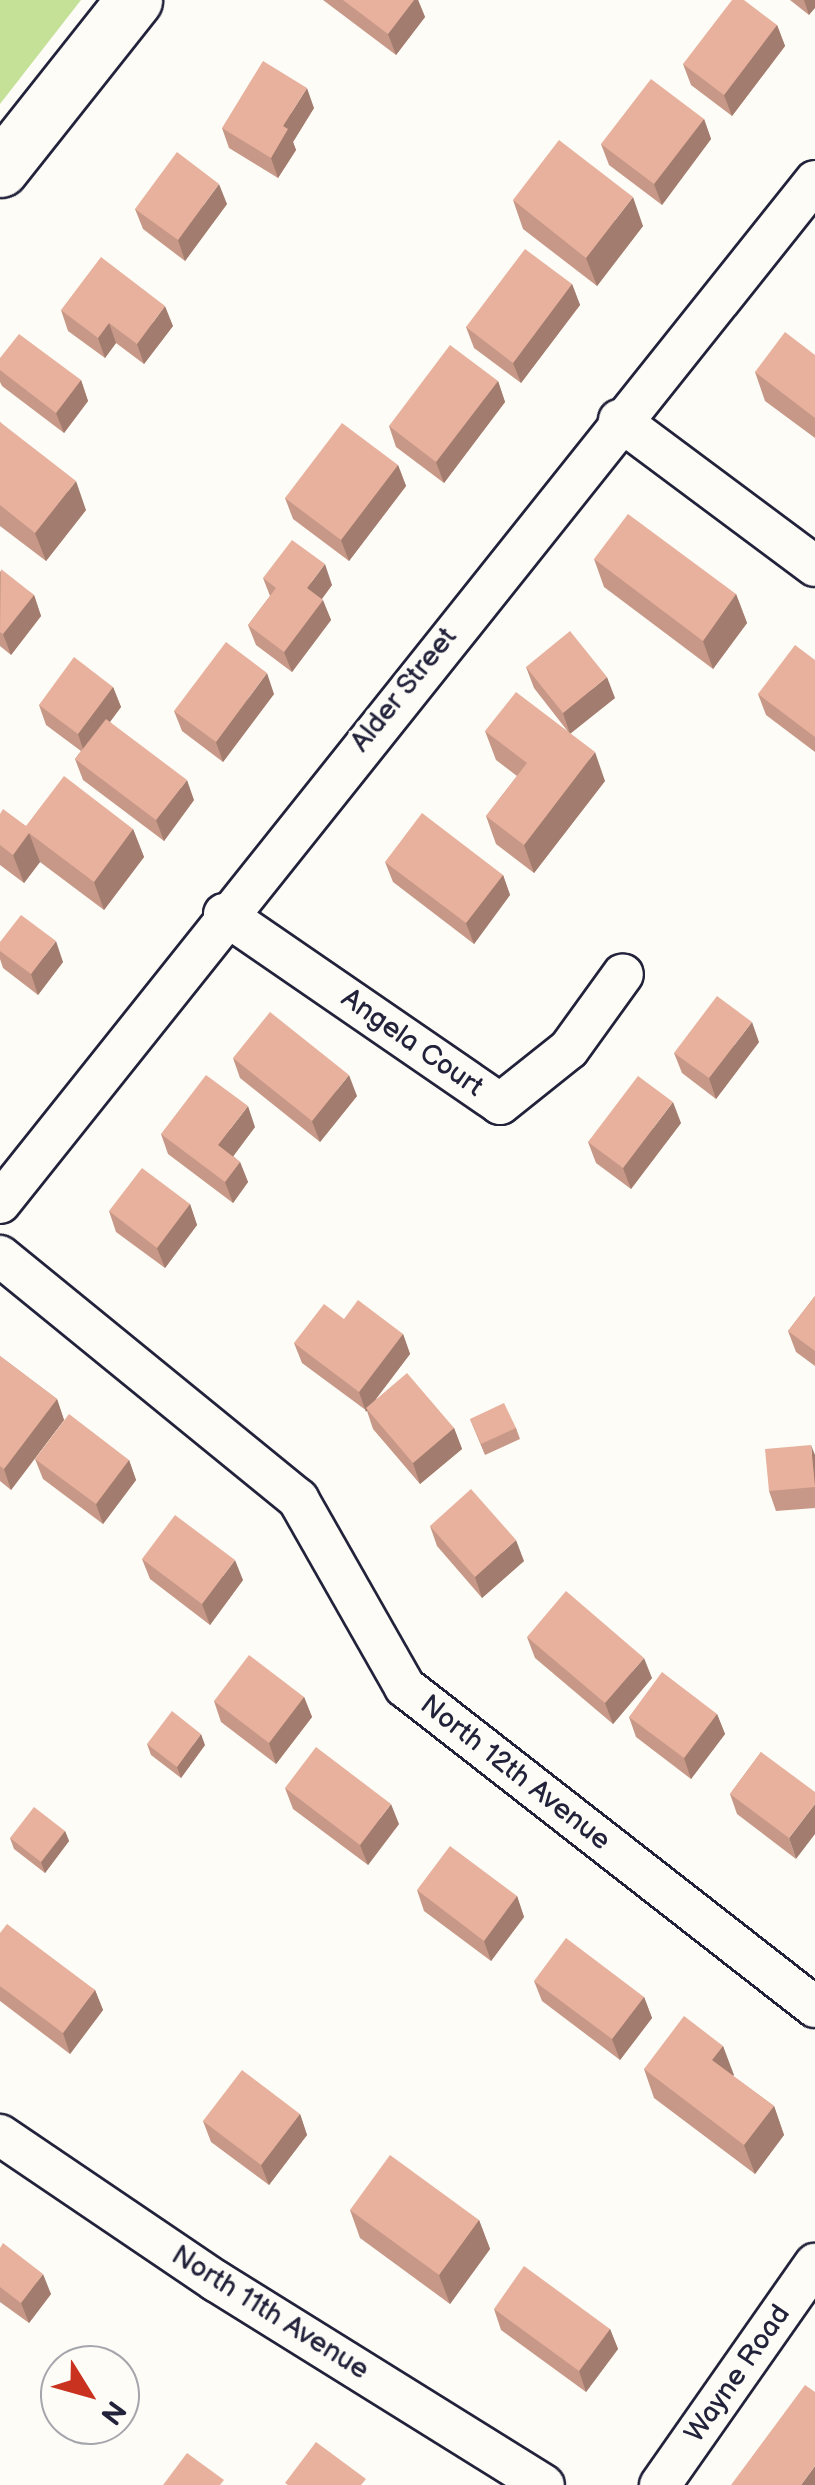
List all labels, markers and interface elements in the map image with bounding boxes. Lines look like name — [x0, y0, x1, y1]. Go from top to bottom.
street label: Alder Street — [344, 621, 464, 759]
street label: Angela Court — [335, 982, 489, 1104]
street label: North 12th Avenue — [413, 1688, 617, 1858]
street label: North 11th Avenue — [165, 2239, 375, 2387]
street label: Wayne Road — [678, 2299, 798, 2449]
north arrow — [40, 2345, 140, 2445]
text: N — [93, 2394, 132, 2430]

